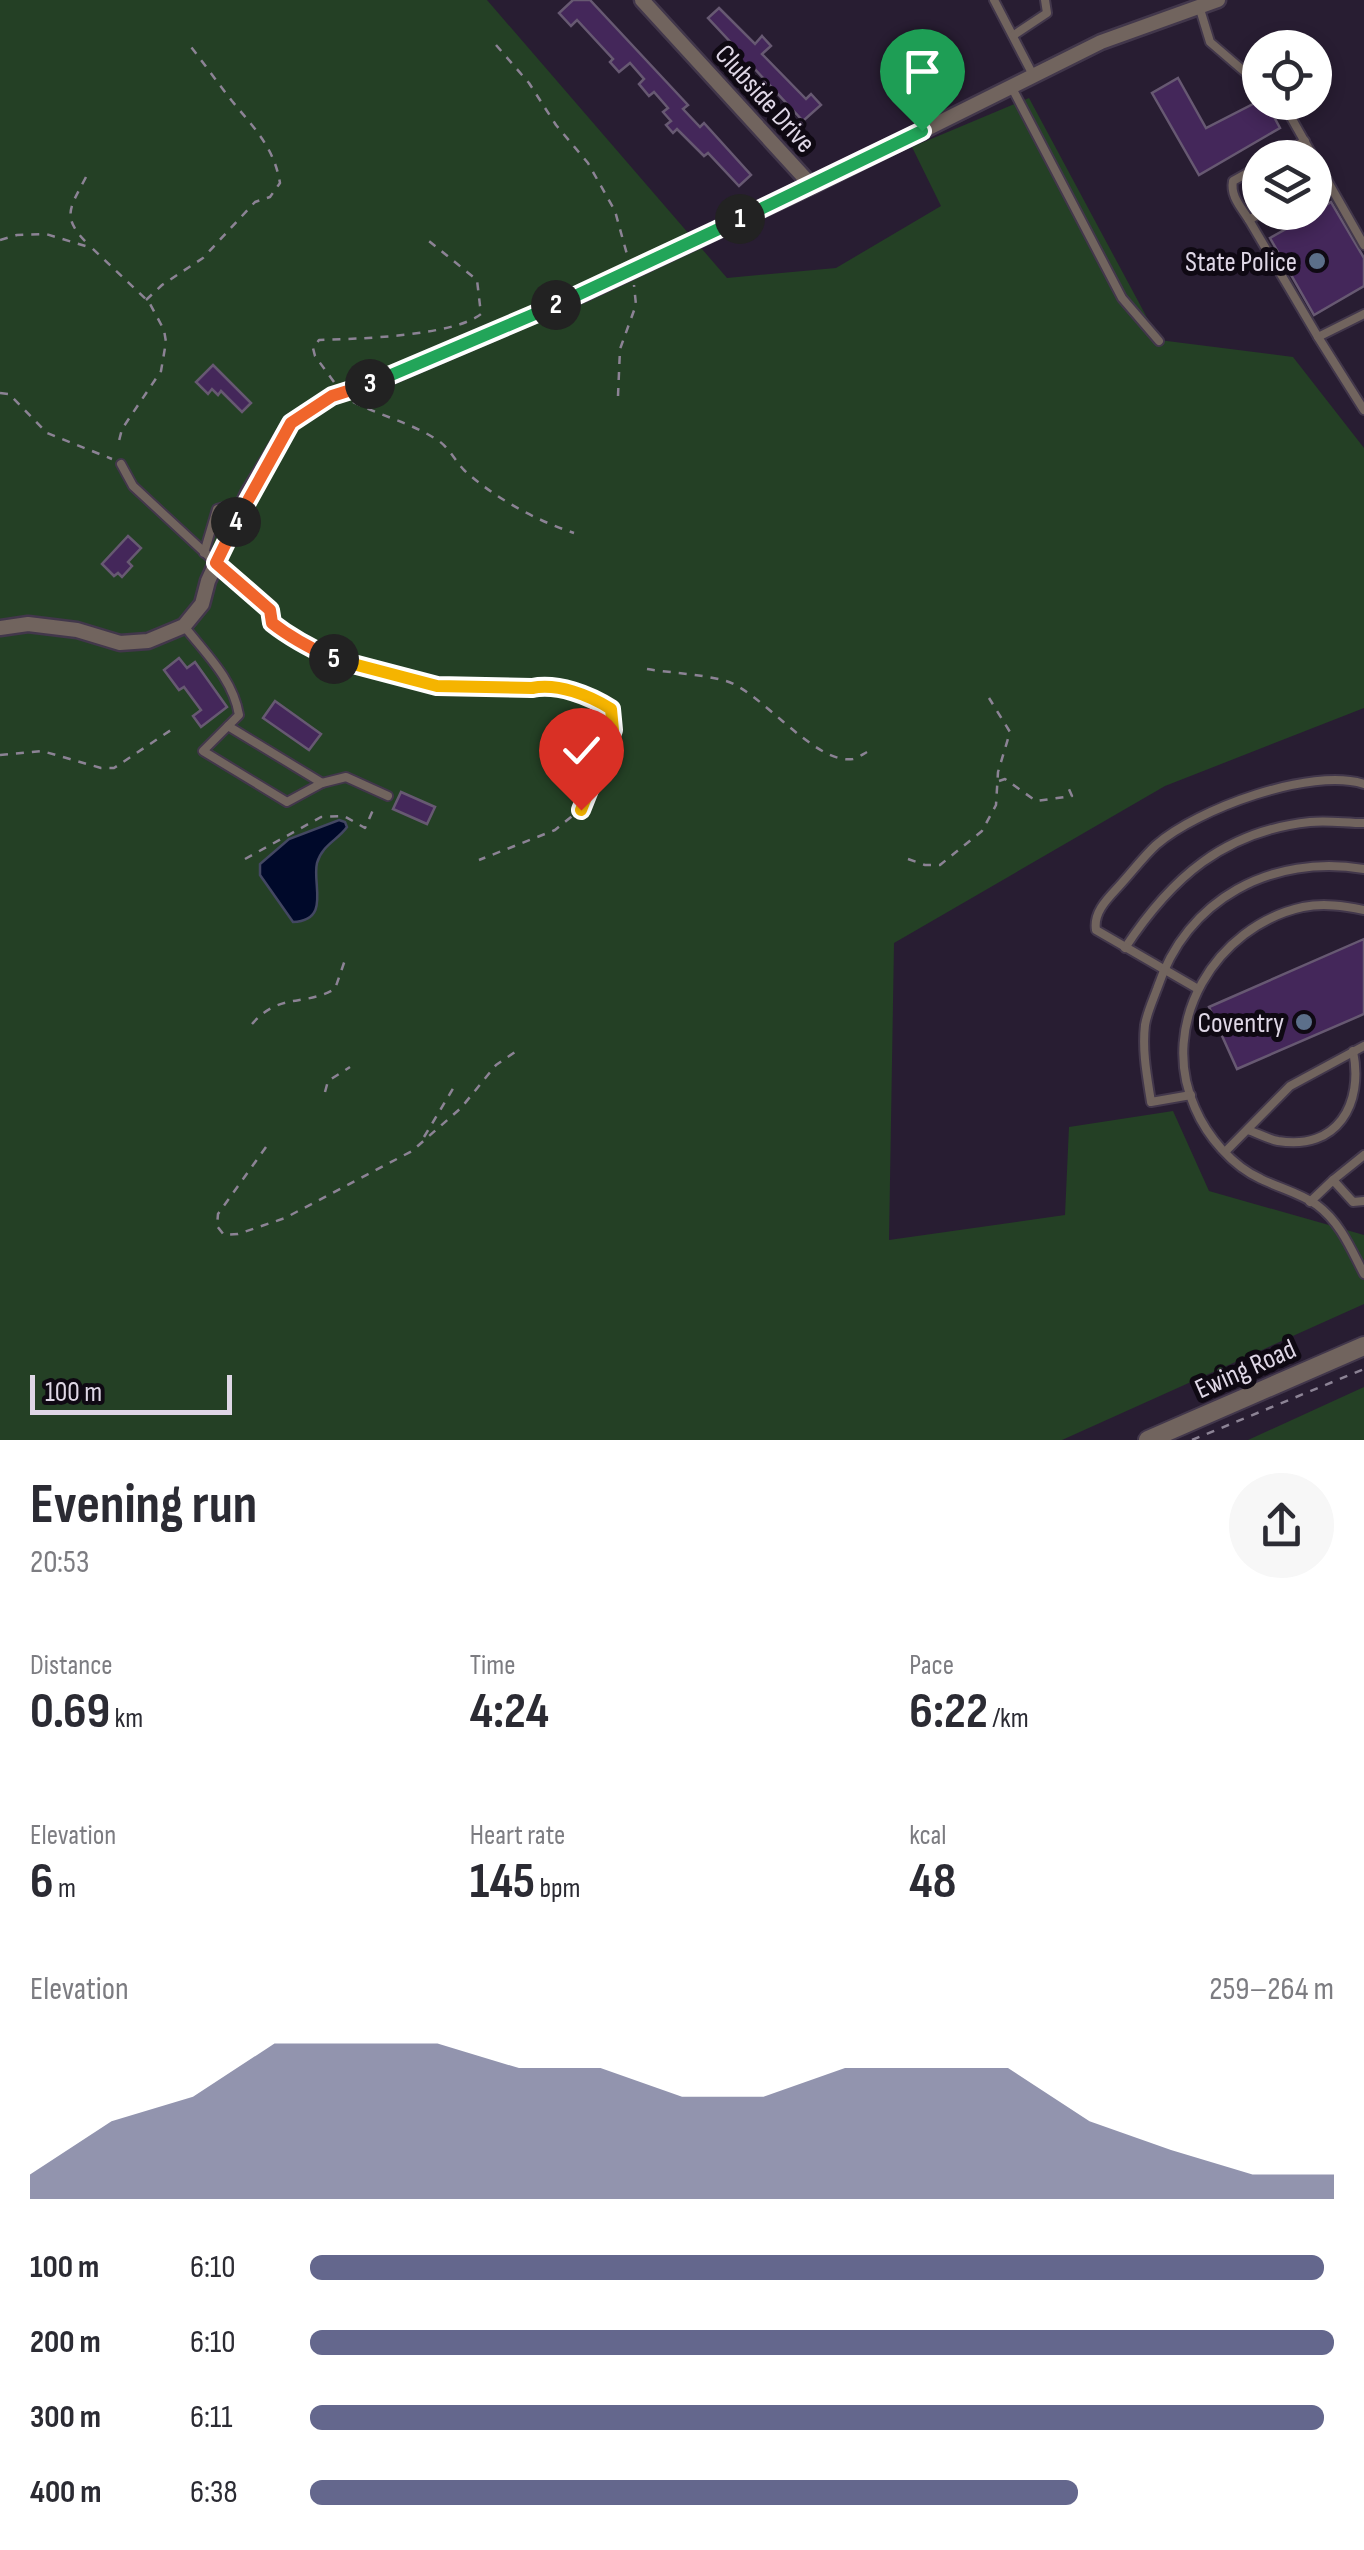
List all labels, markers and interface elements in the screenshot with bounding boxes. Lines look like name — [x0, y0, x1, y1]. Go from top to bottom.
pin — [880, 29, 965, 132]
map controls — [1242, 30, 1332, 230]
button: locate — [1242, 30, 1332, 120]
street label: Clubside Drive — [708, 38, 822, 160]
icon: arrive — [895, 44, 950, 99]
button: layers — [1242, 140, 1332, 230]
pin: 1 — [715, 194, 765, 244]
text: 1 — [735, 202, 745, 235]
place label: State Police — [1185, 246, 1297, 279]
marker: State Police — [1306, 250, 1328, 272]
pin: 2 — [531, 280, 581, 330]
text: 2 — [550, 288, 562, 321]
pin: 3 — [345, 359, 395, 409]
text: 3 — [364, 367, 376, 400]
pin: 4 — [211, 497, 261, 547]
text: 4 — [229, 505, 243, 538]
pin: 5 — [309, 634, 359, 684]
text: 5 — [328, 642, 340, 675]
pin — [539, 708, 624, 811]
icon: check — [554, 723, 609, 778]
place label: Coventry — [1198, 1007, 1284, 1040]
marker: Coventry — [1293, 1011, 1315, 1033]
street label: Ewing Road — [1190, 1333, 1301, 1406]
scale bar — [30, 1370, 232, 1414]
text: 100 m — [45, 1376, 102, 1409]
text: Evening run — [30, 1472, 257, 1539]
button: share — [1229, 1473, 1334, 1578]
text: 20:53 — [30, 1543, 89, 1582]
text: Distance — [30, 1649, 113, 1682]
text: Time — [470, 1649, 515, 1682]
text: Pace — [909, 1649, 954, 1682]
text: 0.69 — [30, 1682, 110, 1742]
text: 4:24 — [470, 1682, 549, 1742]
text: 6:22 — [909, 1682, 988, 1742]
text: km — [110, 1702, 143, 1735]
text: /km — [988, 1702, 1029, 1735]
text: Elevation — [30, 1819, 116, 1852]
text: Heart rate — [470, 1819, 565, 1852]
text: kcal — [909, 1819, 946, 1852]
text: 6 — [30, 1852, 54, 1912]
text: 145 — [470, 1852, 535, 1912]
text: 48 — [909, 1852, 956, 1912]
text: m — [54, 1872, 76, 1905]
text: bpm — [535, 1872, 581, 1905]
text: Elevation — [30, 1970, 129, 2009]
text: 259–264 m — [1209, 1970, 1334, 2009]
text: 100 m — [30, 2248, 99, 2287]
text: 6:10 — [190, 2248, 236, 2287]
text: 200 m — [30, 2323, 101, 2362]
text: 6:10 — [190, 2323, 236, 2362]
text: 300 m — [30, 2398, 101, 2437]
text: 6:11 — [190, 2398, 232, 2437]
text: 400 m — [30, 2473, 102, 2512]
text: 6:38 — [190, 2473, 238, 2512]

